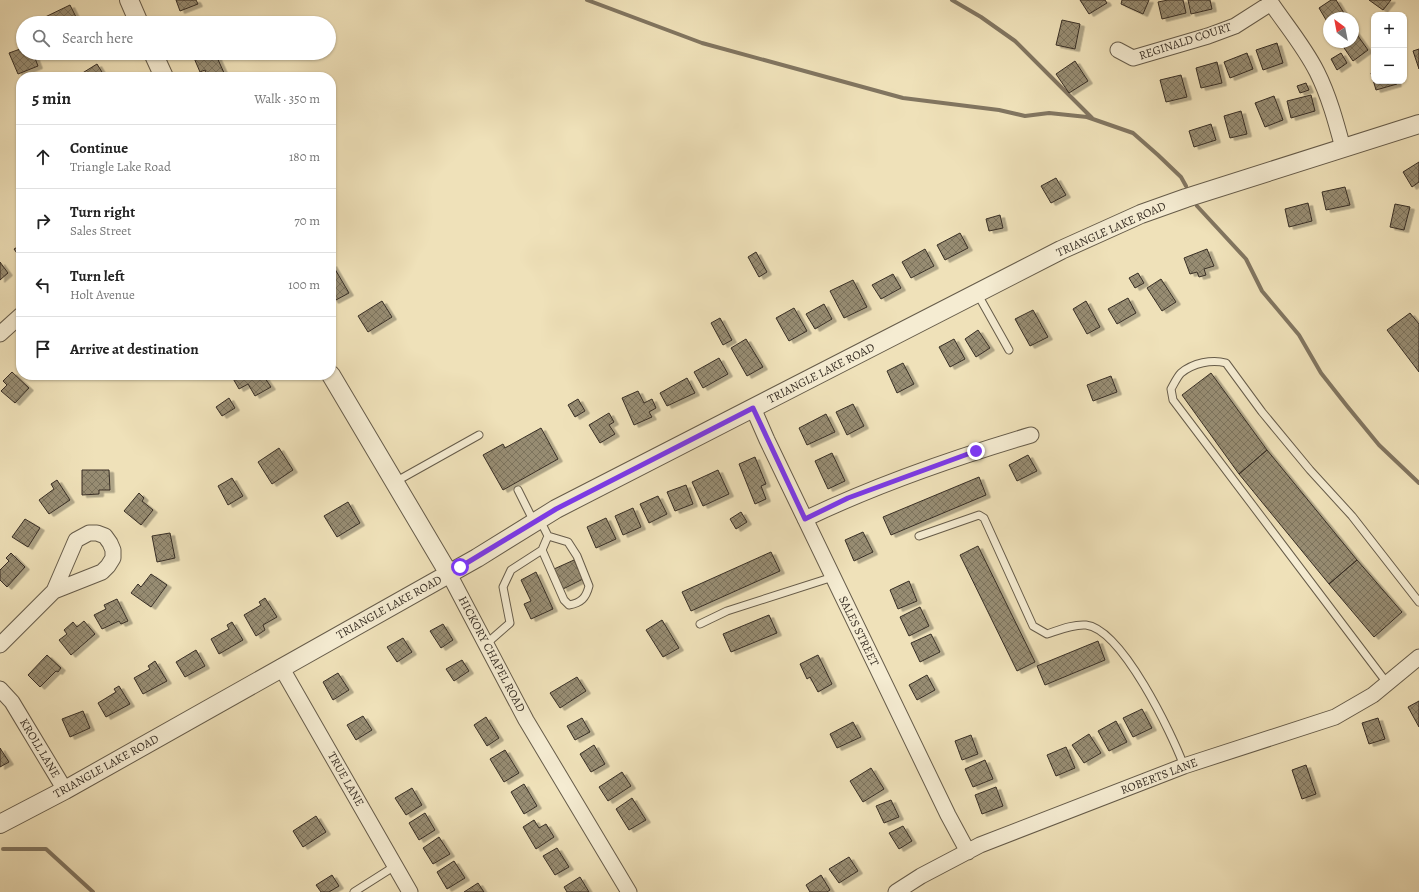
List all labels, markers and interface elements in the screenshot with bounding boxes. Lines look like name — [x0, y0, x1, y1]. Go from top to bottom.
north arrow — [1323, 12, 1359, 48]
map controls — [1371, 12, 1407, 84]
button: + — [1371, 12, 1407, 48]
search box — [16, 16, 336, 60]
street label: REGINALD COURT — [1137, 18, 1234, 64]
icon: search — [30, 27, 52, 49]
text: Search here — [62, 28, 133, 48]
button: − — [1371, 48, 1407, 84]
text: 5 min — [32, 87, 71, 110]
text: Walk · 350 m — [254, 90, 320, 107]
text: Continue — [70, 138, 128, 158]
icon: ahead — [32, 146, 54, 168]
text: 180 m — [289, 148, 320, 165]
text: Triangle Lake Road — [70, 158, 171, 175]
street label: TRIANGLE LAKE ROAD — [1054, 198, 1168, 260]
text: Turn right — [70, 202, 135, 222]
icon: right — [32, 210, 54, 232]
text: 70 m — [294, 212, 320, 229]
text: Sales Street — [70, 222, 131, 239]
text: Turn left — [70, 266, 125, 286]
icon: left — [32, 274, 54, 296]
text: 100 m — [288, 276, 320, 293]
text: Holt Avenue — [70, 286, 135, 303]
icon: arrive — [32, 338, 54, 360]
text: Arrive at destination — [70, 339, 199, 359]
street label: TRIANGLE LAKE ROAD — [765, 339, 877, 407]
route end — [967, 442, 985, 460]
route start — [451, 558, 469, 576]
street label: TRIANGLE LAKE ROAD — [333, 571, 445, 643]
street label: HICKORY CHAPEL ROAD — [455, 593, 529, 715]
street label: SALES STREET — [835, 593, 883, 669]
street label: KROLL LANE — [16, 715, 64, 781]
street label: TRIANGLE LAKE ROAD — [50, 730, 162, 802]
street label: TRUE LANE — [324, 749, 368, 809]
street label: ROBERTS LANE — [1118, 754, 1200, 798]

